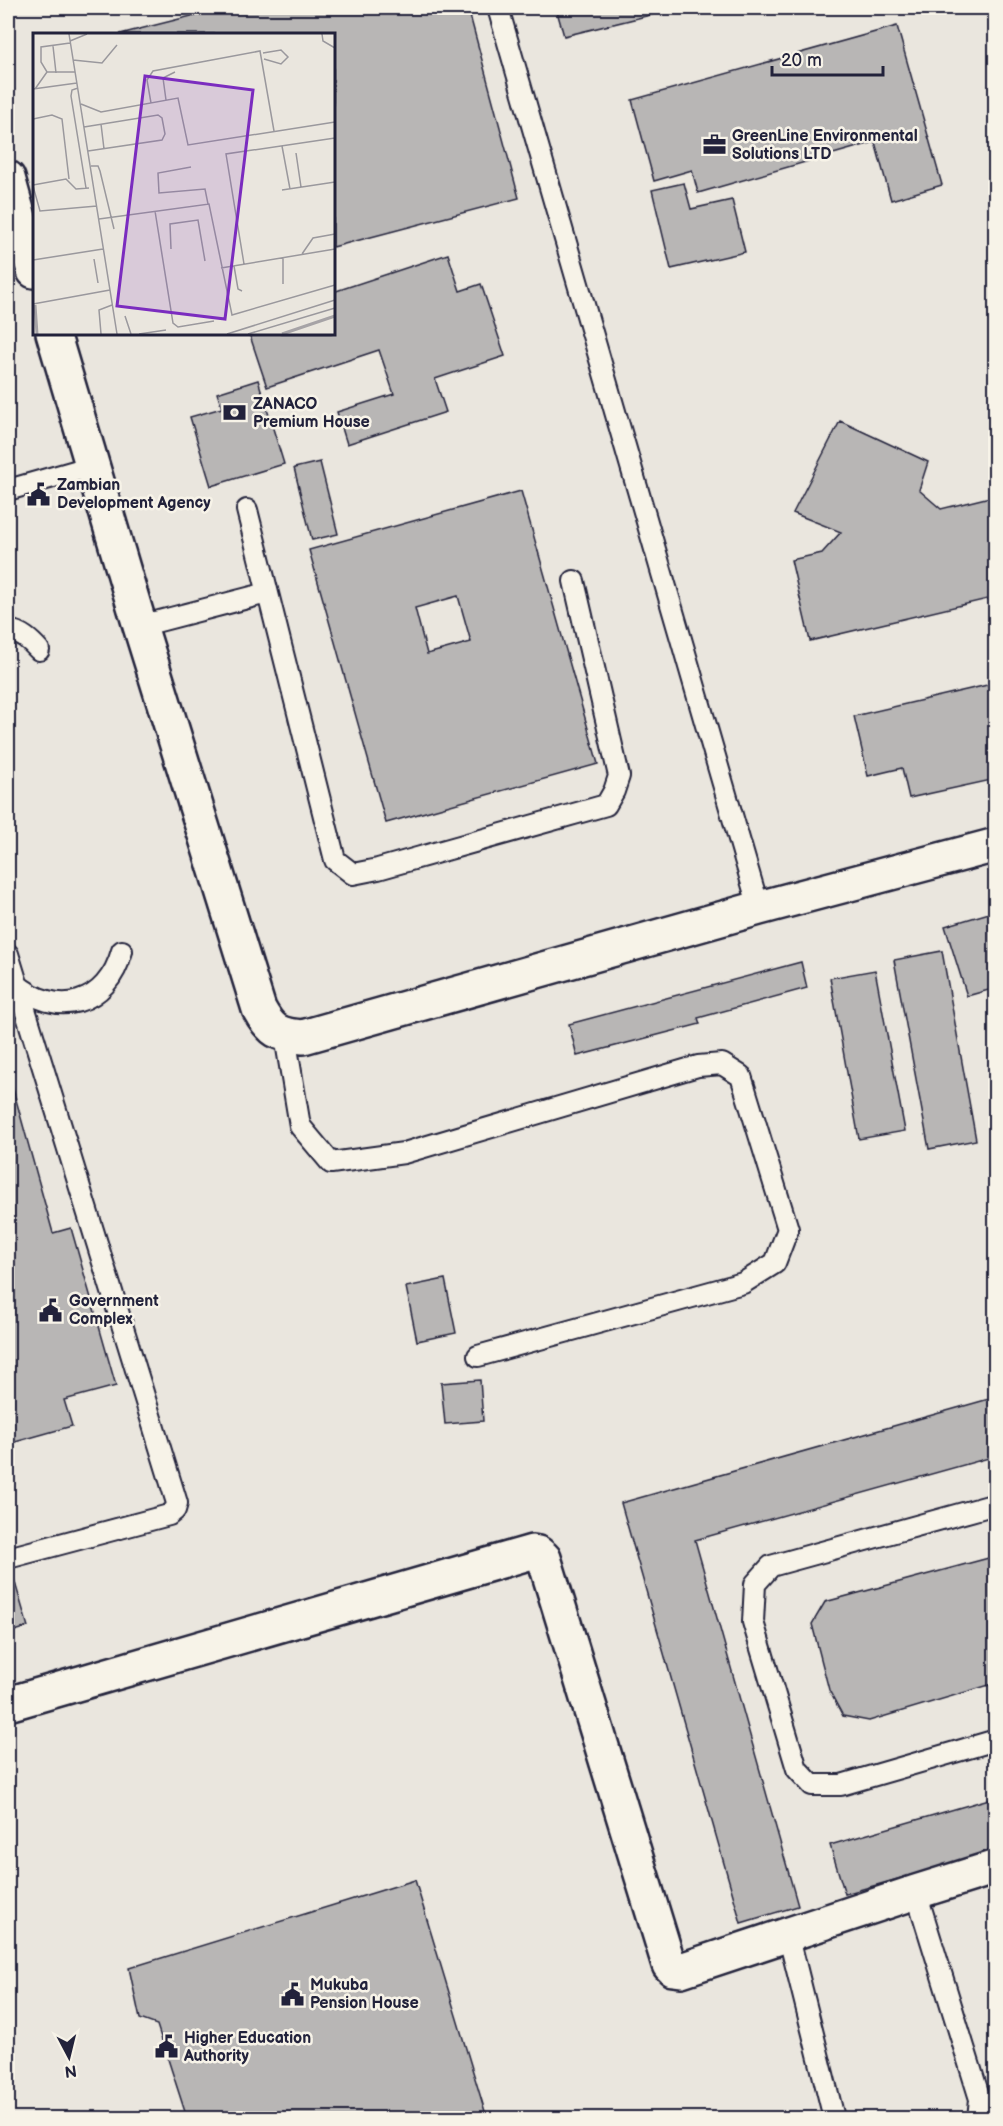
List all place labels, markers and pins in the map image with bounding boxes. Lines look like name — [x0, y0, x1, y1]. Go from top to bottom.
place label: GreenLine Environmental Solutions LTD — [732, 127, 918, 164]
office icon: GreenLine Environmental Solutions LTD — [701, 132, 727, 158]
place label: ZANACO Premium House — [253, 395, 370, 432]
bank icon: ZANACO Premium House — [222, 400, 248, 426]
place label: Zambian Development Agency — [57, 476, 211, 513]
public building icon: Zambian Development Agency — [26, 481, 52, 507]
place label: Government Complex — [69, 1292, 159, 1329]
public building icon: Government Complex — [38, 1297, 64, 1323]
place label: Mukuba Pension House — [310, 1976, 419, 2013]
public building icon: Mukuba Pension House — [279, 1981, 305, 2007]
place label: Higher Education Authority — [183, 2029, 311, 2066]
public building icon: Higher Education Authority — [153, 2034, 179, 2060]

